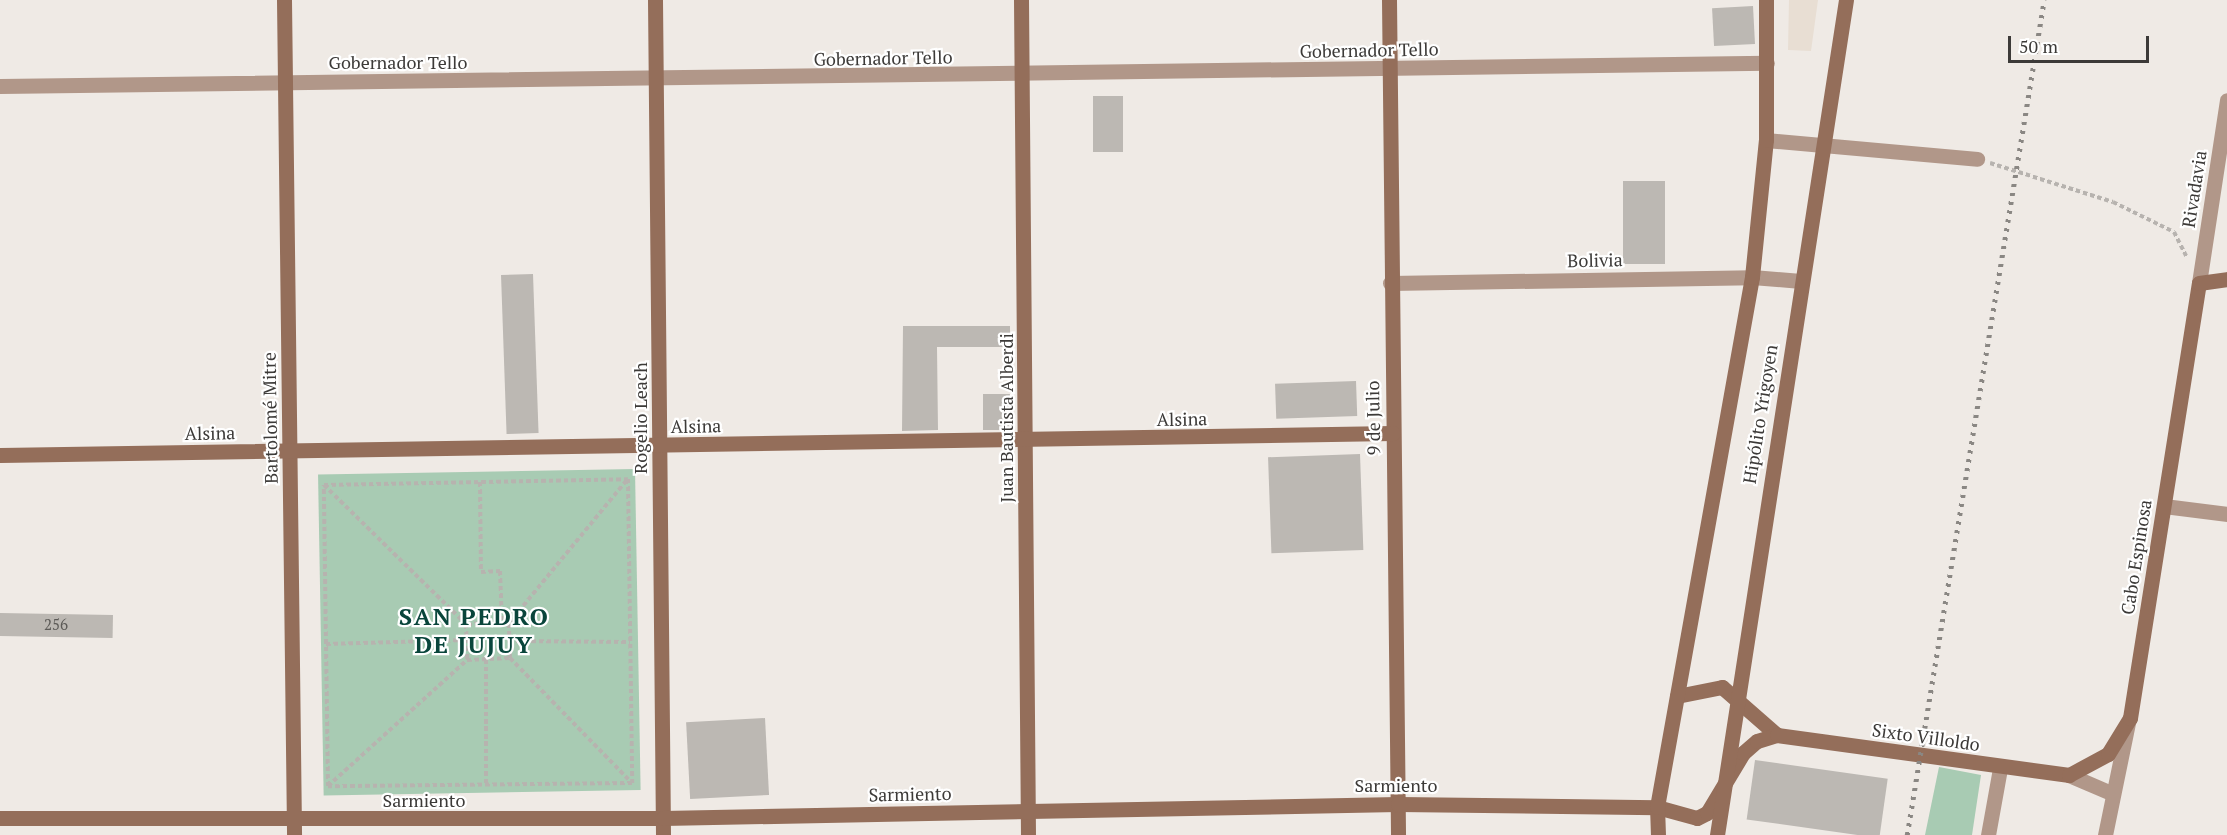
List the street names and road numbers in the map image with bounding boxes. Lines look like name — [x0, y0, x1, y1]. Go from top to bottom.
street label: Gobernador Tello — [1299, 38, 1439, 62]
street label: Gobernador Tello — [813, 46, 953, 70]
street label: Gobernador Tello — [329, 51, 467, 73]
street label: Rivadavia — [2177, 149, 2211, 229]
street label: Bolivia — [1567, 249, 1623, 271]
street label: Juan Bautista Alberdi — [995, 333, 1017, 503]
street label: Hipólito Yrigoyen — [1738, 343, 1782, 485]
street label: Bartolomé Mitre — [258, 352, 282, 484]
street label: Rogelio Leach — [629, 362, 651, 474]
street label: 9 de Julio — [1362, 380, 1384, 456]
street label: Alsina — [1156, 408, 1208, 430]
street label: Alsina — [670, 415, 722, 437]
street label: Alsina — [184, 422, 236, 444]
street label: Cabo Espinosa — [2116, 498, 2156, 616]
street label: Sixto Villoldo — [1870, 719, 1982, 755]
street label: Sarmiento — [1355, 774, 1437, 796]
street label: Sarmiento — [868, 782, 952, 806]
street label: Sarmiento — [383, 789, 465, 811]

